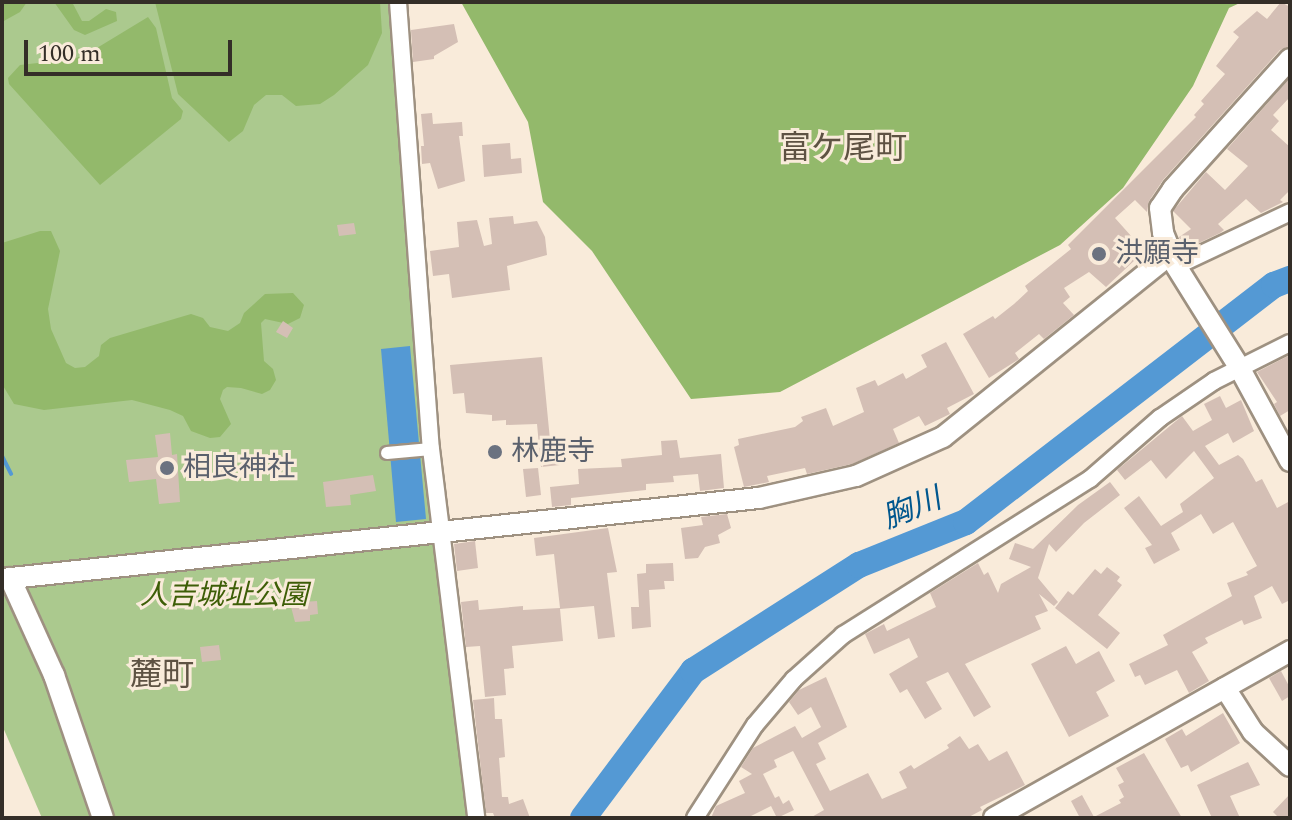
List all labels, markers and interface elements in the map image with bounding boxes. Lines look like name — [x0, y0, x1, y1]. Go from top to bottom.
scale bar — [28, 24, 236, 74]
text: 100 m — [38, 36, 101, 72]
district label: 富ケ尾町 — [779, 130, 907, 168]
place label: 洪願寺 — [1115, 237, 1199, 271]
marker: 洪願寺 — [1090, 245, 1108, 263]
place label: 林鹿寺 — [511, 435, 595, 469]
marker: 林鹿寺 — [486, 443, 504, 461]
place label: 相良神社 — [183, 451, 295, 485]
marker: 相良神社 — [158, 459, 176, 477]
water label: 胸川 — [877, 481, 947, 537]
park label: 人吉城址公園 — [140, 579, 308, 613]
district label: 麓町 — [130, 657, 194, 695]

